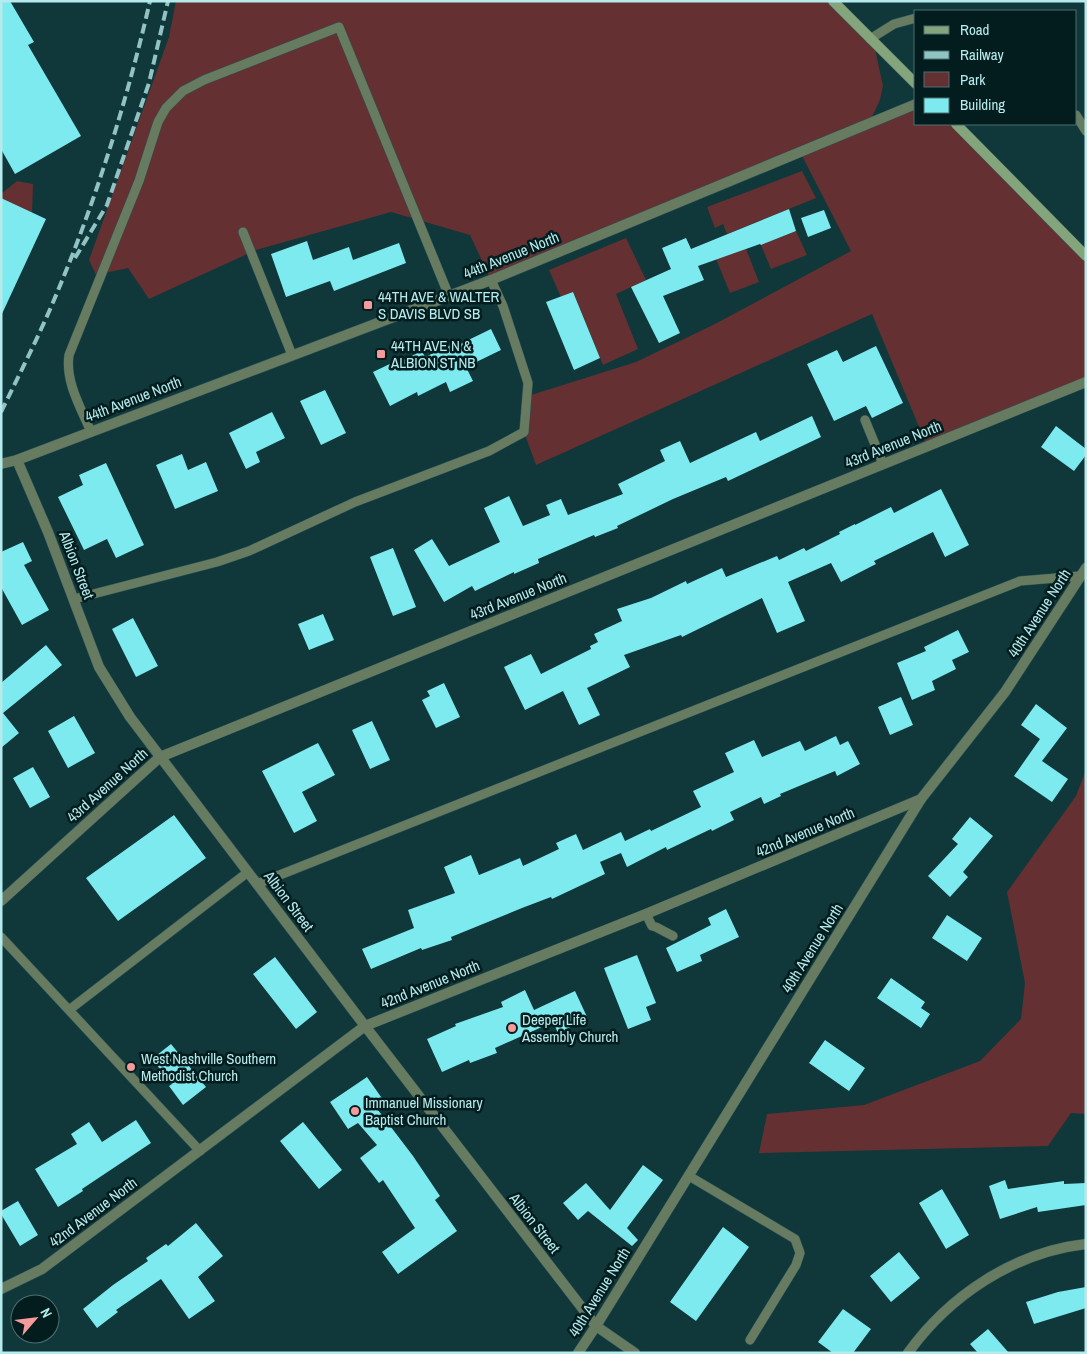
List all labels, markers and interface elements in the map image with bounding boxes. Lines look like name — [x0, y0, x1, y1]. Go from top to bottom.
legend — [914, 10, 1077, 125]
text: Road — [960, 19, 989, 40]
text: Railway — [960, 44, 1005, 65]
text: Park — [960, 69, 986, 90]
text: Building — [960, 94, 1005, 115]
street label: 44th Avenue North — [460, 226, 562, 284]
place label: 44TH AVE & WALTER S DAVIS BLVD SB — [378, 286, 500, 324]
marker: 44TH AVE & WALTER S DAVIS BLVD SB — [362, 299, 374, 311]
place label: 44TH AVE N & ALBION ST NB — [390, 335, 476, 373]
marker: 44TH AVE N & ALBION ST NB — [375, 348, 387, 360]
street label: 44th Avenue North — [82, 371, 184, 427]
street label: 43rd Avenue North — [842, 415, 944, 473]
street label: Albion Street — [54, 527, 100, 602]
street label: 40th Avenue North — [1003, 565, 1075, 661]
street label: 43rd Avenue North — [467, 567, 569, 625]
street label: 43rd Avenue North — [62, 743, 152, 827]
street label: 42nd Avenue North — [753, 802, 857, 862]
street label: Albion Street — [259, 865, 319, 936]
street label: 40th Avenue North — [776, 899, 848, 997]
street label: 42nd Avenue North — [377, 955, 483, 1013]
place label: Deeper Life Assembly Church — [521, 1009, 618, 1047]
marker: Deeper Life Assembly Church — [506, 1022, 518, 1034]
place label: West Nashville Southern Methodist Church — [141, 1048, 276, 1086]
marker: West Nashville Southern Methodist Church — [125, 1061, 137, 1073]
place label: Immanuel Missionary Baptist Church — [365, 1092, 483, 1130]
marker: Immanuel Missionary Baptist Church — [349, 1105, 361, 1117]
street label: 42nd Avenue North — [45, 1172, 141, 1252]
street label: Albion Street — [504, 1188, 566, 1258]
street label: 40th Avenue North — [563, 1243, 635, 1341]
north arrow — [10, 1294, 60, 1344]
text: N — [37, 1305, 56, 1321]

